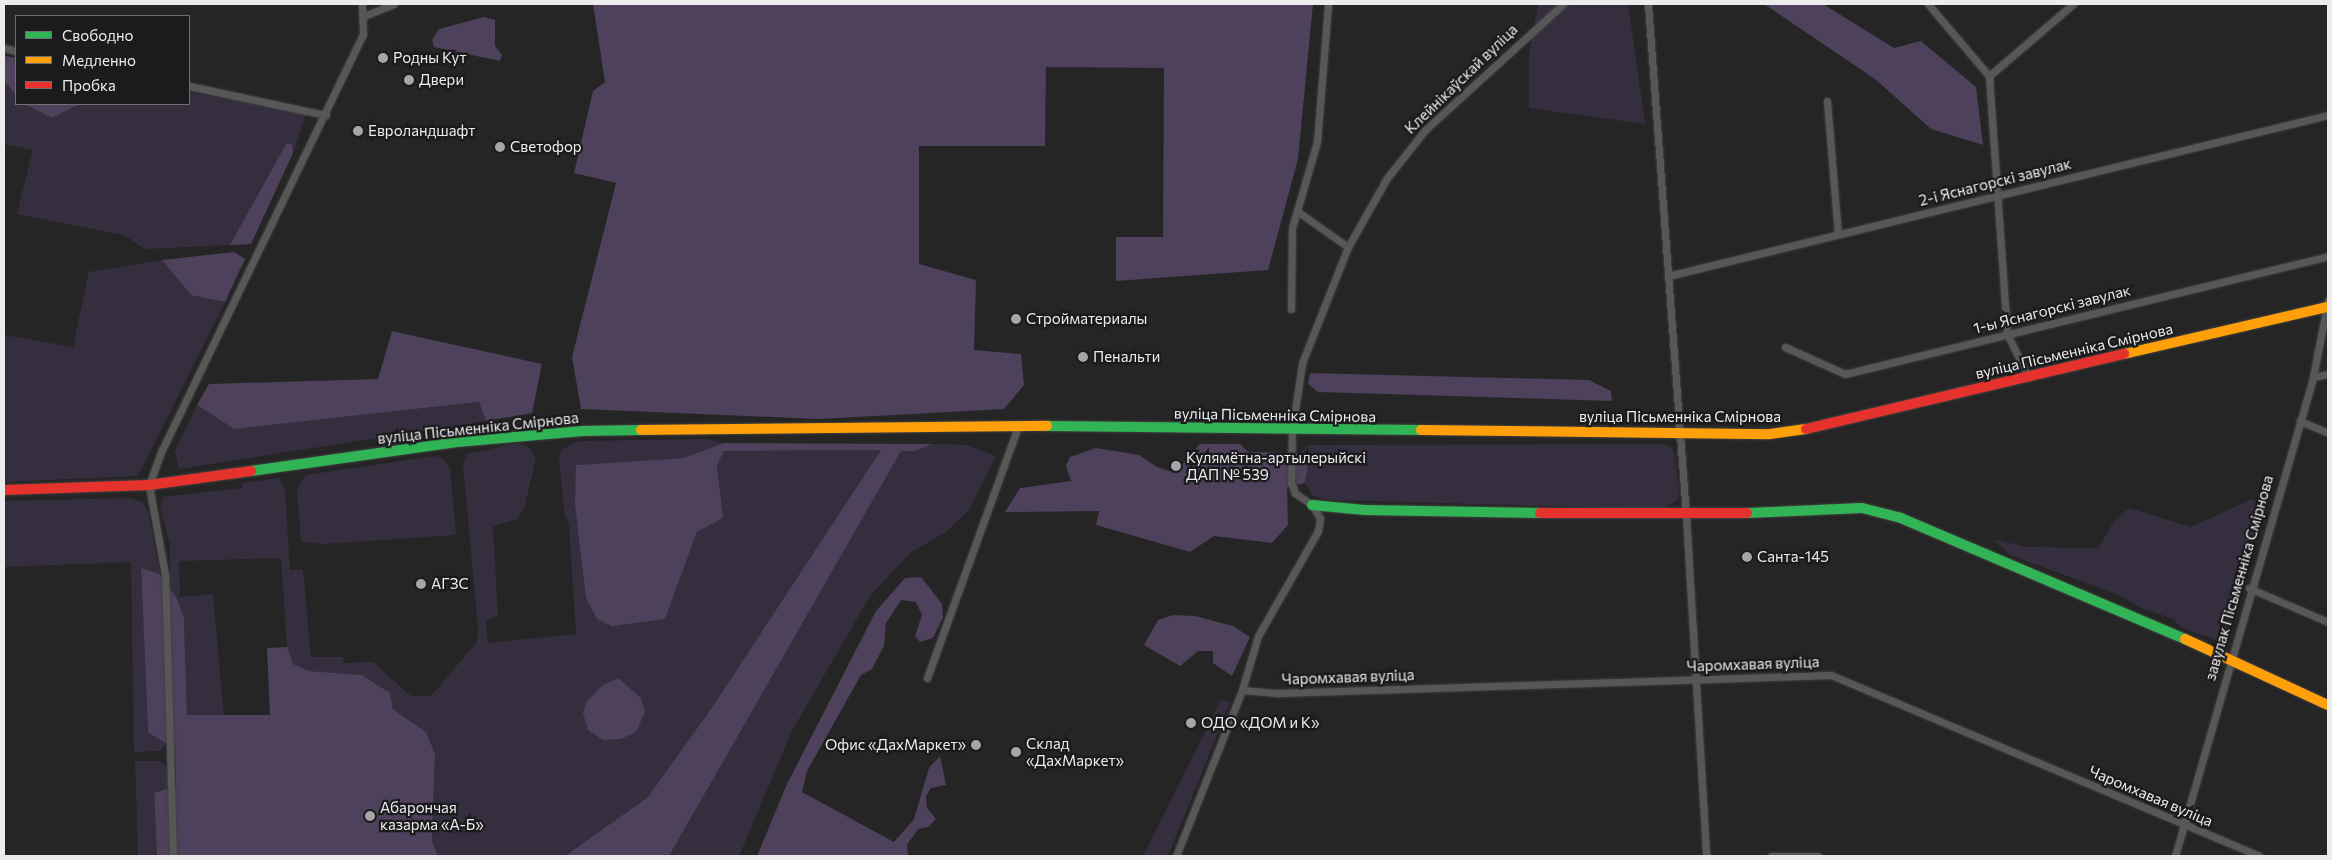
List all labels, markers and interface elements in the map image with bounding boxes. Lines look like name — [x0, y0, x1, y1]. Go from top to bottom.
legend — [15, 15, 190, 105]
street label: Клейнікаўскай вуліца — [1401, 21, 1521, 137]
text: Свободно — [62, 26, 133, 44]
place label: Родны Кут — [393, 49, 466, 67]
text: Медленно — [62, 51, 136, 69]
marker: Родны Кут — [377, 52, 389, 64]
place label: Двери — [419, 71, 464, 89]
marker: Двери — [403, 74, 415, 86]
text: Пробка — [62, 76, 116, 94]
place label: Евроландшафт — [368, 122, 475, 140]
marker: Евроландшафт — [352, 125, 364, 137]
place label: Светофор — [510, 138, 582, 156]
marker: Светофор — [494, 141, 506, 153]
street label: 2-і Яснагорскі завулак — [1917, 154, 2073, 210]
street label: 1-ы Яснагорскі завулак — [1972, 281, 2132, 337]
place label: Стройматериалы — [1026, 310, 1147, 328]
marker: Стройматериалы — [1010, 313, 1022, 325]
street label: вуліца Пісьменніка Смірнова — [1973, 319, 2175, 383]
place label: Пенальти — [1093, 348, 1160, 366]
marker: Пенальти — [1077, 351, 1089, 363]
street label: вуліца Пісьменніка Смірнова — [1174, 404, 1376, 426]
street label: вуліца Пісьменніка Смірнова — [376, 408, 580, 448]
street label: вуліца Пісьменніка Смірнова — [1579, 408, 1781, 426]
place label: Кулямётна-артылерыйскі ДАП № 539 — [1186, 448, 1366, 483]
marker: Кулямётна-артылерыйскі ДАП № 539 — [1170, 460, 1182, 472]
street label: завулак Пісьменніка Смірнова — [2201, 473, 2277, 683]
place label: Санта-145 — [1757, 548, 1829, 566]
marker: Санта-145 — [1741, 551, 1753, 563]
place label: АГЗС — [431, 575, 469, 593]
marker: АГЗС — [415, 578, 427, 590]
street label: Чаромхавая вуліца — [1686, 653, 1820, 675]
street label: Чаромхавая вуліца — [1281, 666, 1415, 688]
place label: ОДО «ДОМ и К» — [1201, 714, 1319, 732]
marker: ОДО «ДОМ и К» — [1185, 717, 1197, 729]
place label: Склад «ДахМаркет» — [1026, 734, 1124, 769]
place label: Офис «ДахМаркет» — [825, 736, 966, 754]
marker: Офис «ДахМаркет» — [970, 739, 982, 751]
marker: Склад «ДахМаркет» — [1010, 746, 1022, 758]
street label: Чаромхавая вуліца — [2086, 762, 2216, 830]
place label: Абарончая казарма «А-Б» — [380, 798, 484, 833]
marker: Абарончая казарма «А-Б» — [364, 810, 376, 822]

